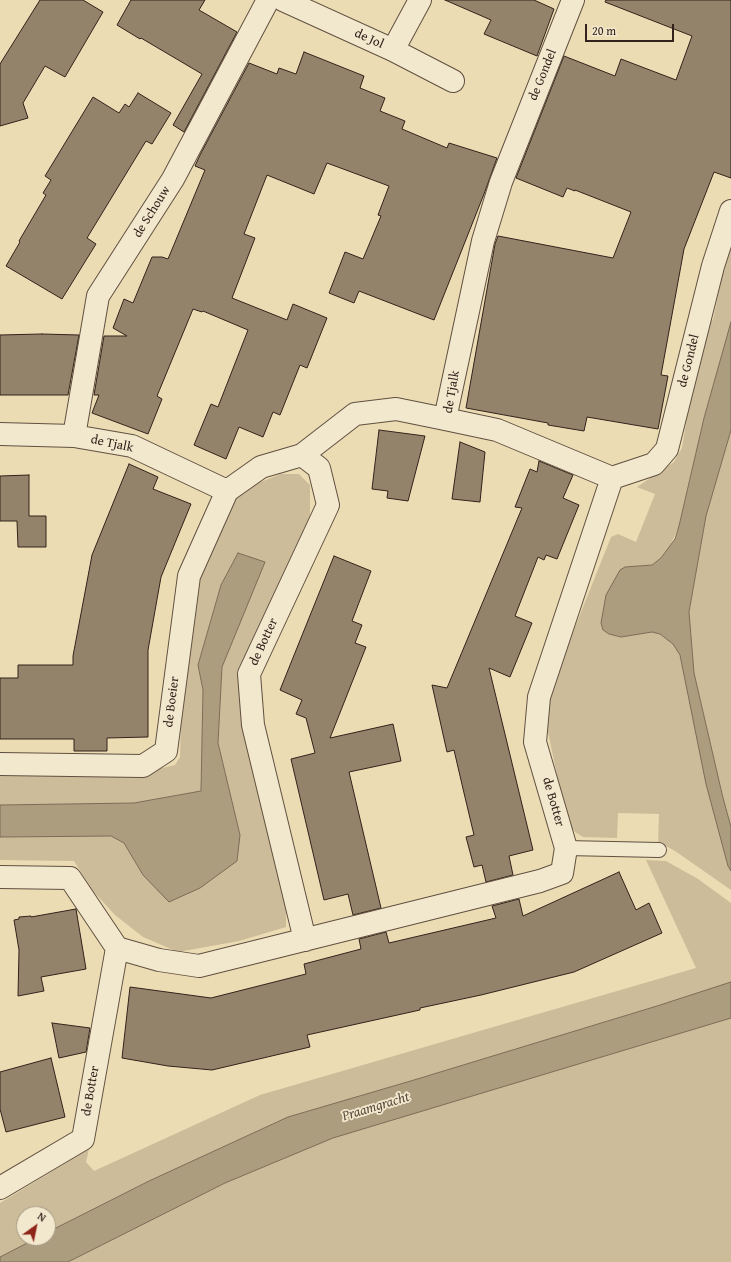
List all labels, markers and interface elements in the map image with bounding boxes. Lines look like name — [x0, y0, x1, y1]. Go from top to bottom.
scale bar — [587, 16, 676, 42]
text: 20 m — [592, 22, 616, 39]
street label: de Jol — [352, 26, 386, 52]
street label: de Gondel — [526, 47, 560, 103]
street label: de Schouw — [130, 183, 174, 241]
street label: de Gondel — [675, 333, 703, 389]
street label: de Tjalk — [441, 369, 463, 415]
street label: de Tjalk — [89, 432, 135, 456]
street label: de Botter — [246, 616, 282, 668]
street label: de Boeier — [161, 676, 183, 728]
street label: de Botter — [539, 776, 567, 828]
street label: de Botter — [79, 1065, 103, 1117]
water label: Praamgracht — [340, 1089, 412, 1125]
north arrow — [16, 1206, 56, 1246]
text: N — [35, 1208, 49, 1225]

